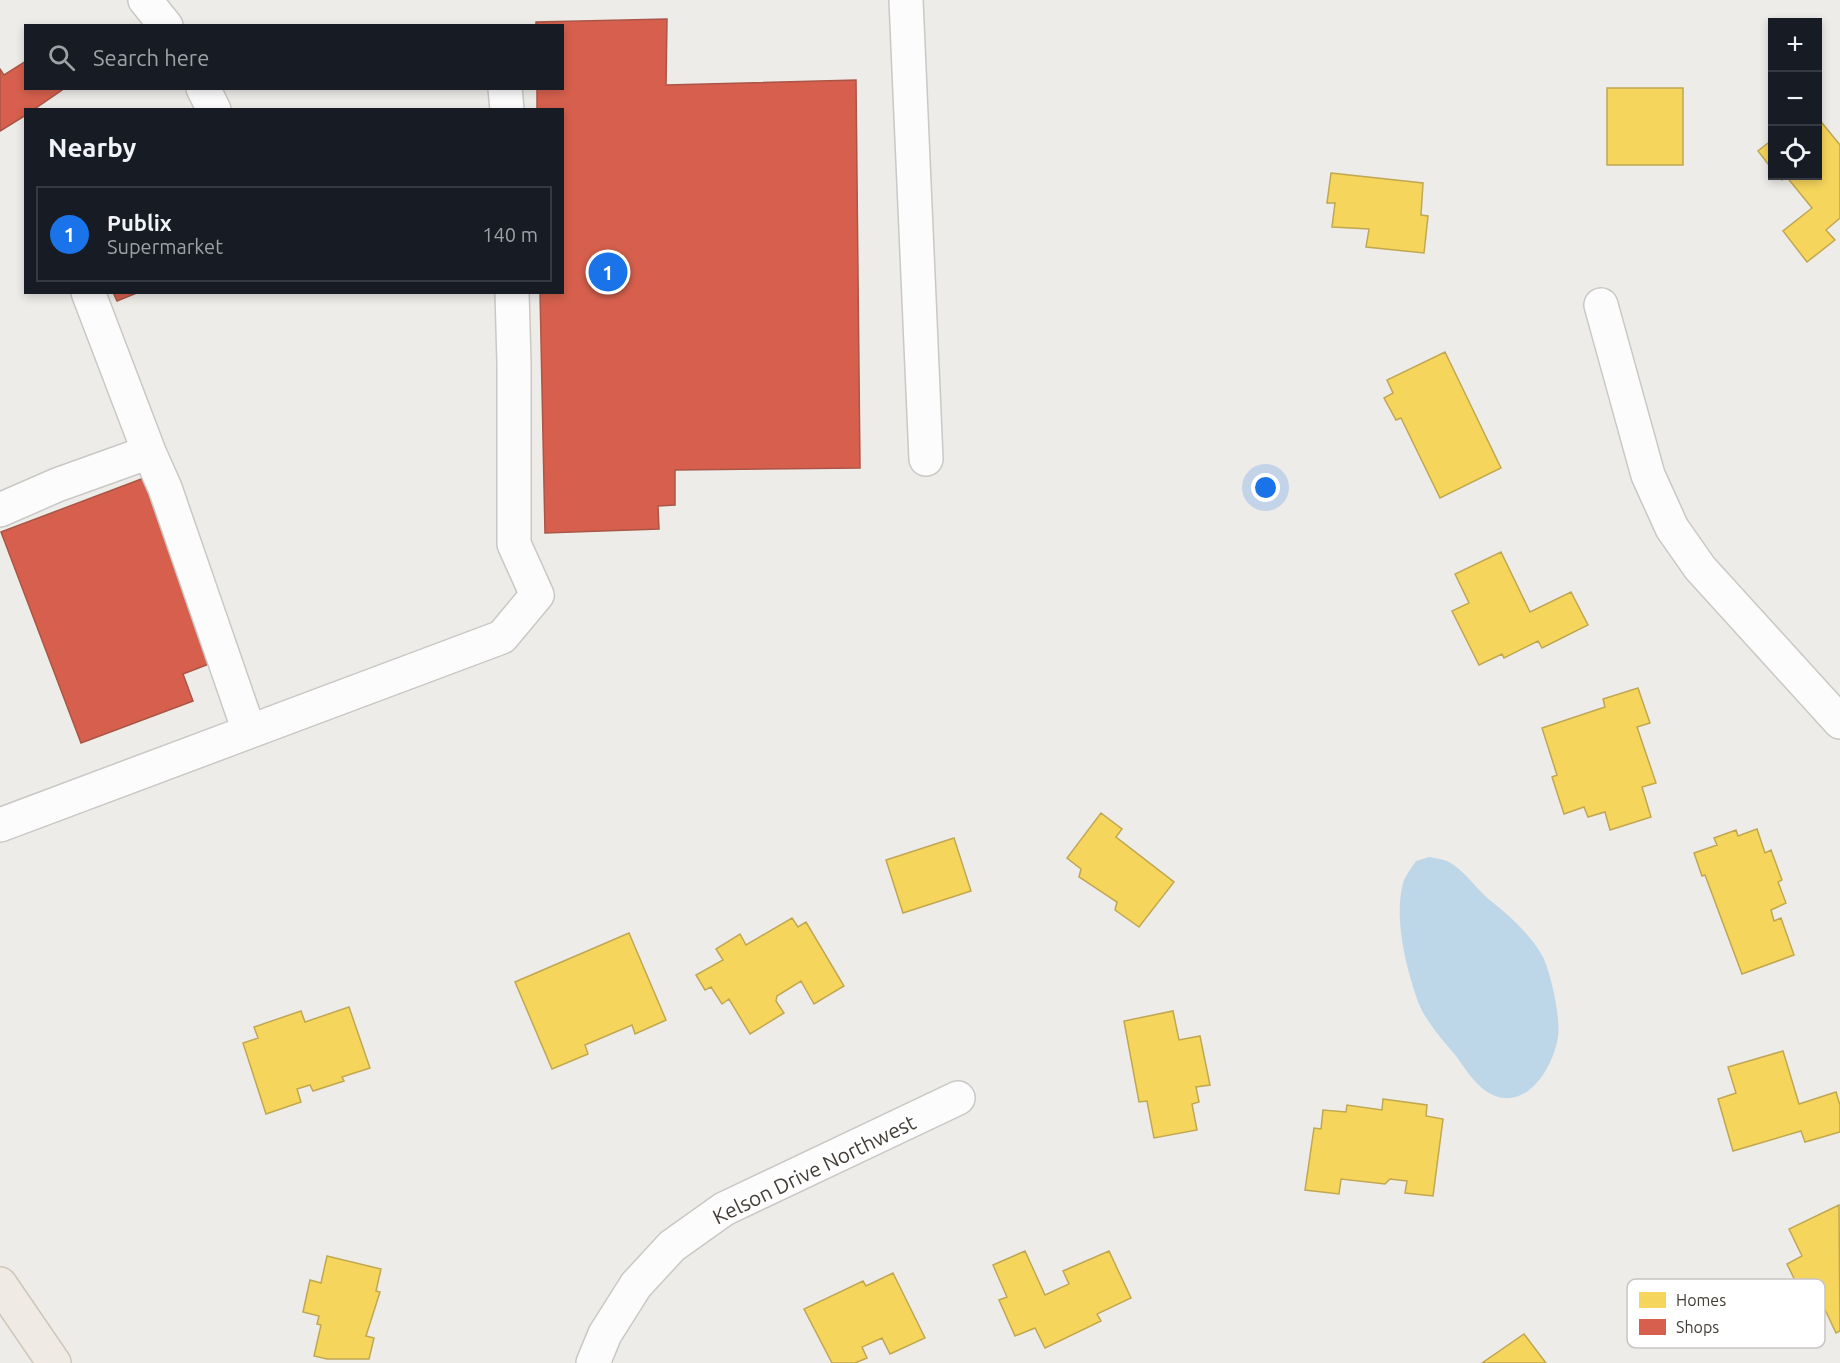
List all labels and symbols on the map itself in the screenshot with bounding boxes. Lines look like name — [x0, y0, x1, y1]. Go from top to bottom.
pin: 1 — [588, 250, 628, 294]
your location — [1251, 473, 1280, 502]
street label: Kelson Drive Northwest — [709, 1109, 919, 1229]
legend — [1627, 1279, 1825, 1348]
text: Homes — [1676, 1291, 1726, 1309]
text: Shops — [1676, 1318, 1719, 1336]

